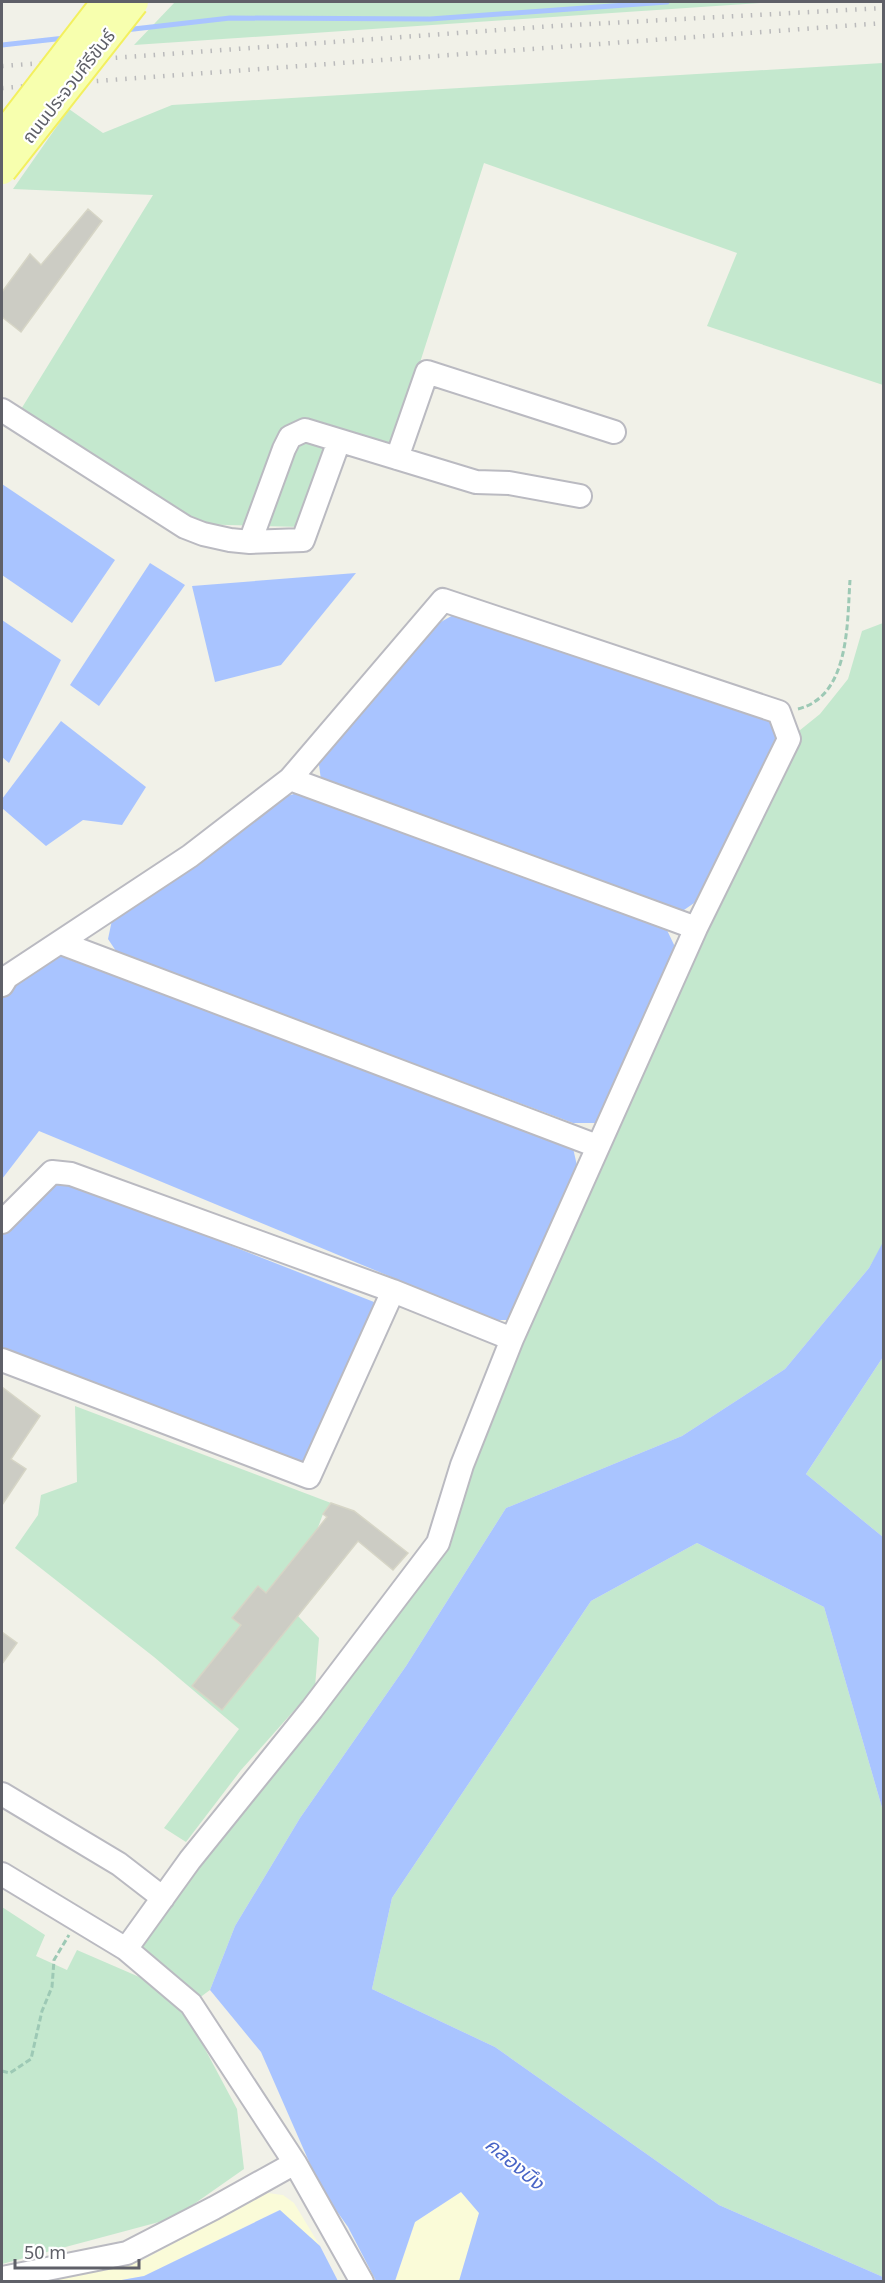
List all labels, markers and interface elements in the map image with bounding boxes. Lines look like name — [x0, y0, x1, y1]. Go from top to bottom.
street label: ถนนประจวบคีรีขันธ์ — [16, 24, 120, 148]
water label: คลองบึง — [480, 2131, 551, 2196]
scale bar — [15, 2232, 140, 2270]
text: 50 m — [24, 2240, 66, 2264]

